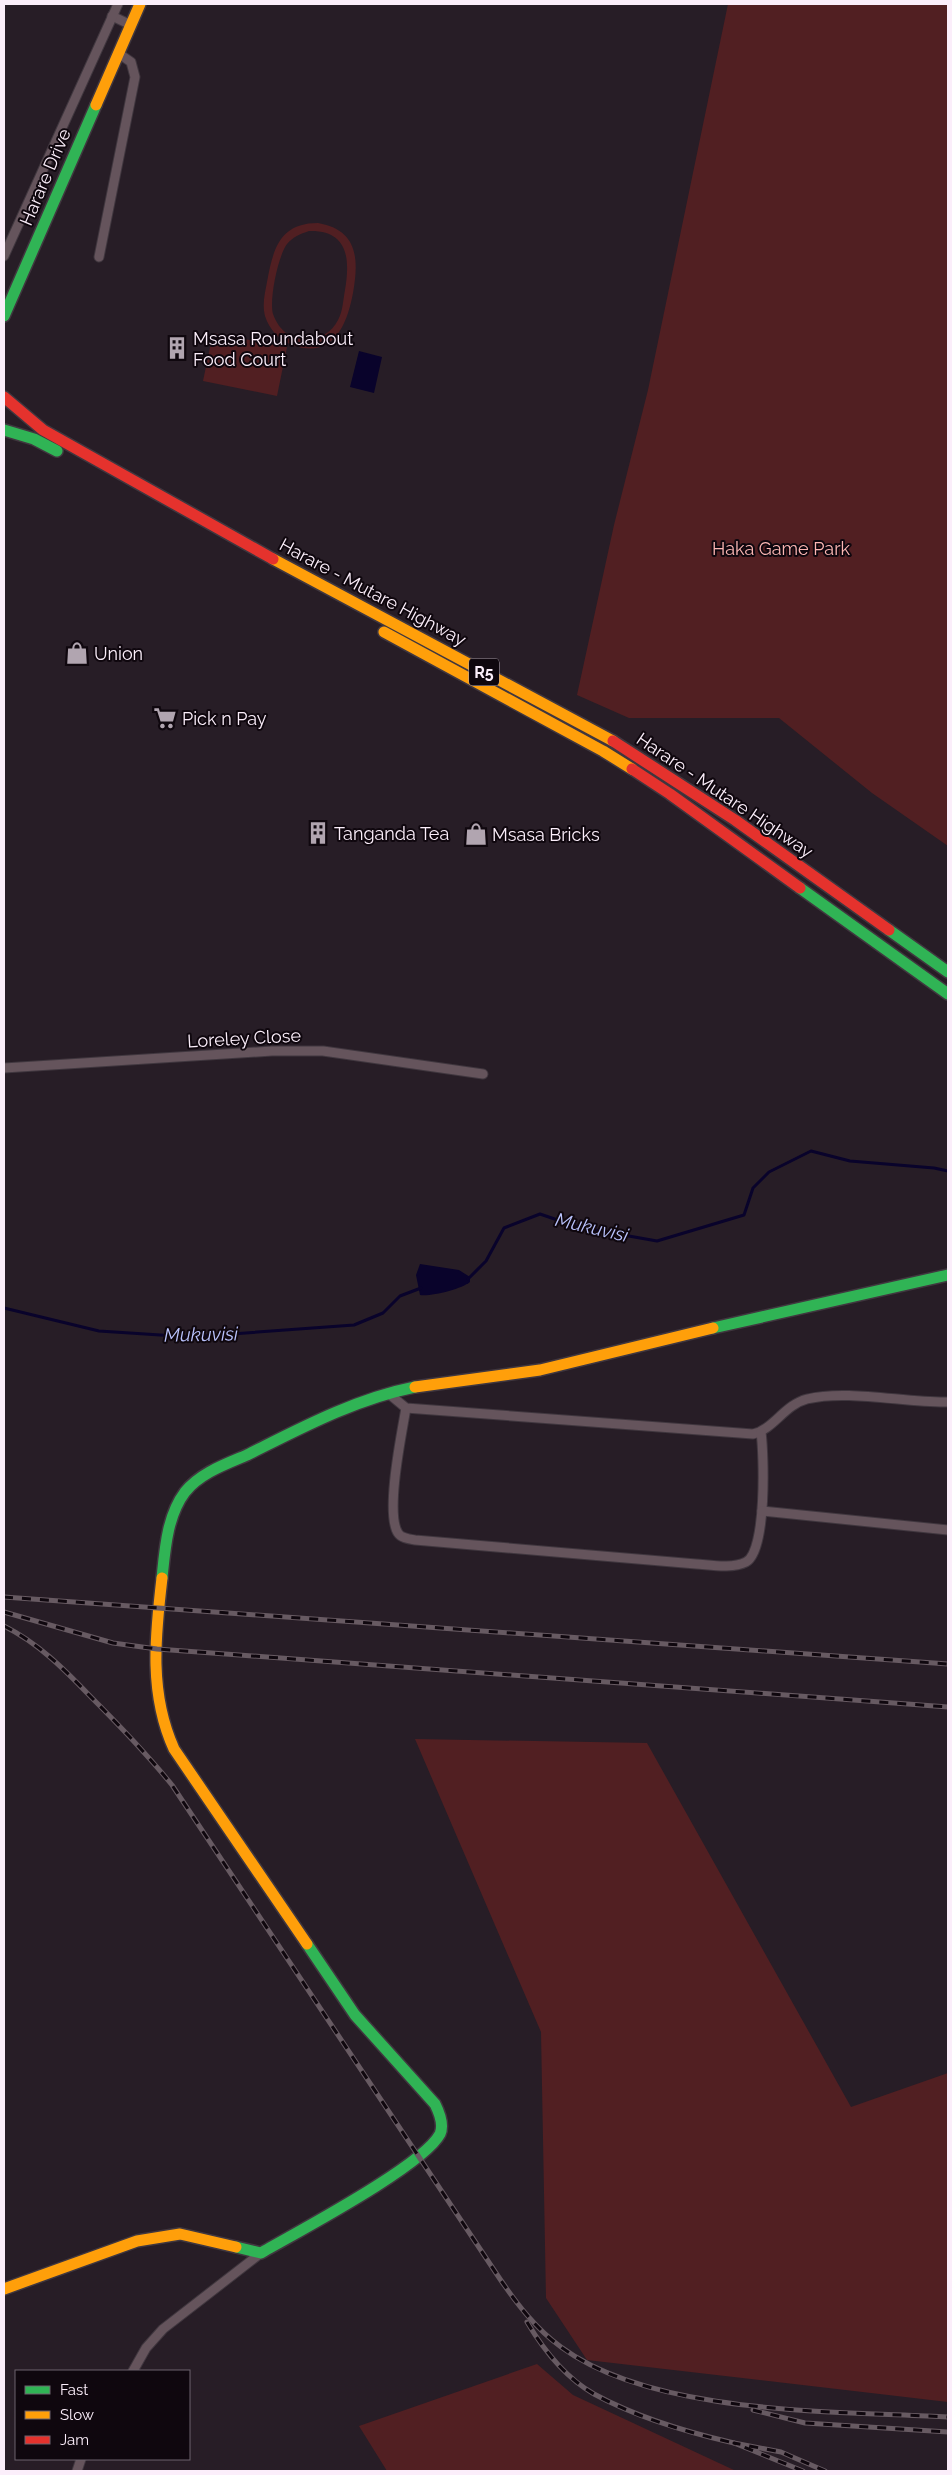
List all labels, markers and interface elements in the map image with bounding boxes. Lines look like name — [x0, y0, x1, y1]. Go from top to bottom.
street label: Harare Drive — [15, 125, 75, 229]
place label: Msasa Roundabout Food Court — [193, 328, 353, 370]
building icon: Msasa Roundabout Food Court — [164, 335, 190, 361]
street label: Harare - Mutare Highway — [276, 534, 470, 650]
park label: Haka Game Park — [712, 538, 850, 559]
shop icon: Union — [64, 640, 90, 666]
place label: Union — [94, 643, 143, 664]
road number: R5 — [469, 659, 499, 686]
supermarket icon: Pick n Pay — [152, 705, 178, 731]
place label: Pick n Pay — [182, 708, 267, 729]
street label: Harare - Mutare Highway — [633, 728, 817, 862]
building icon: Tanganda Tea — [305, 820, 331, 846]
shop icon: Msasa Bricks — [463, 821, 489, 847]
place label: Tanganda Tea — [334, 823, 449, 844]
place label: Msasa Bricks — [492, 824, 600, 845]
street label: Loreley Close — [187, 1025, 302, 1051]
water label: Mukuvisi — [553, 1208, 631, 1246]
water label: Mukuvisi — [164, 1322, 239, 1346]
legend — [15, 2370, 190, 2460]
text: Fast — [60, 2381, 88, 2399]
text: Slow — [60, 2406, 94, 2424]
text: Jam — [60, 2431, 89, 2449]

